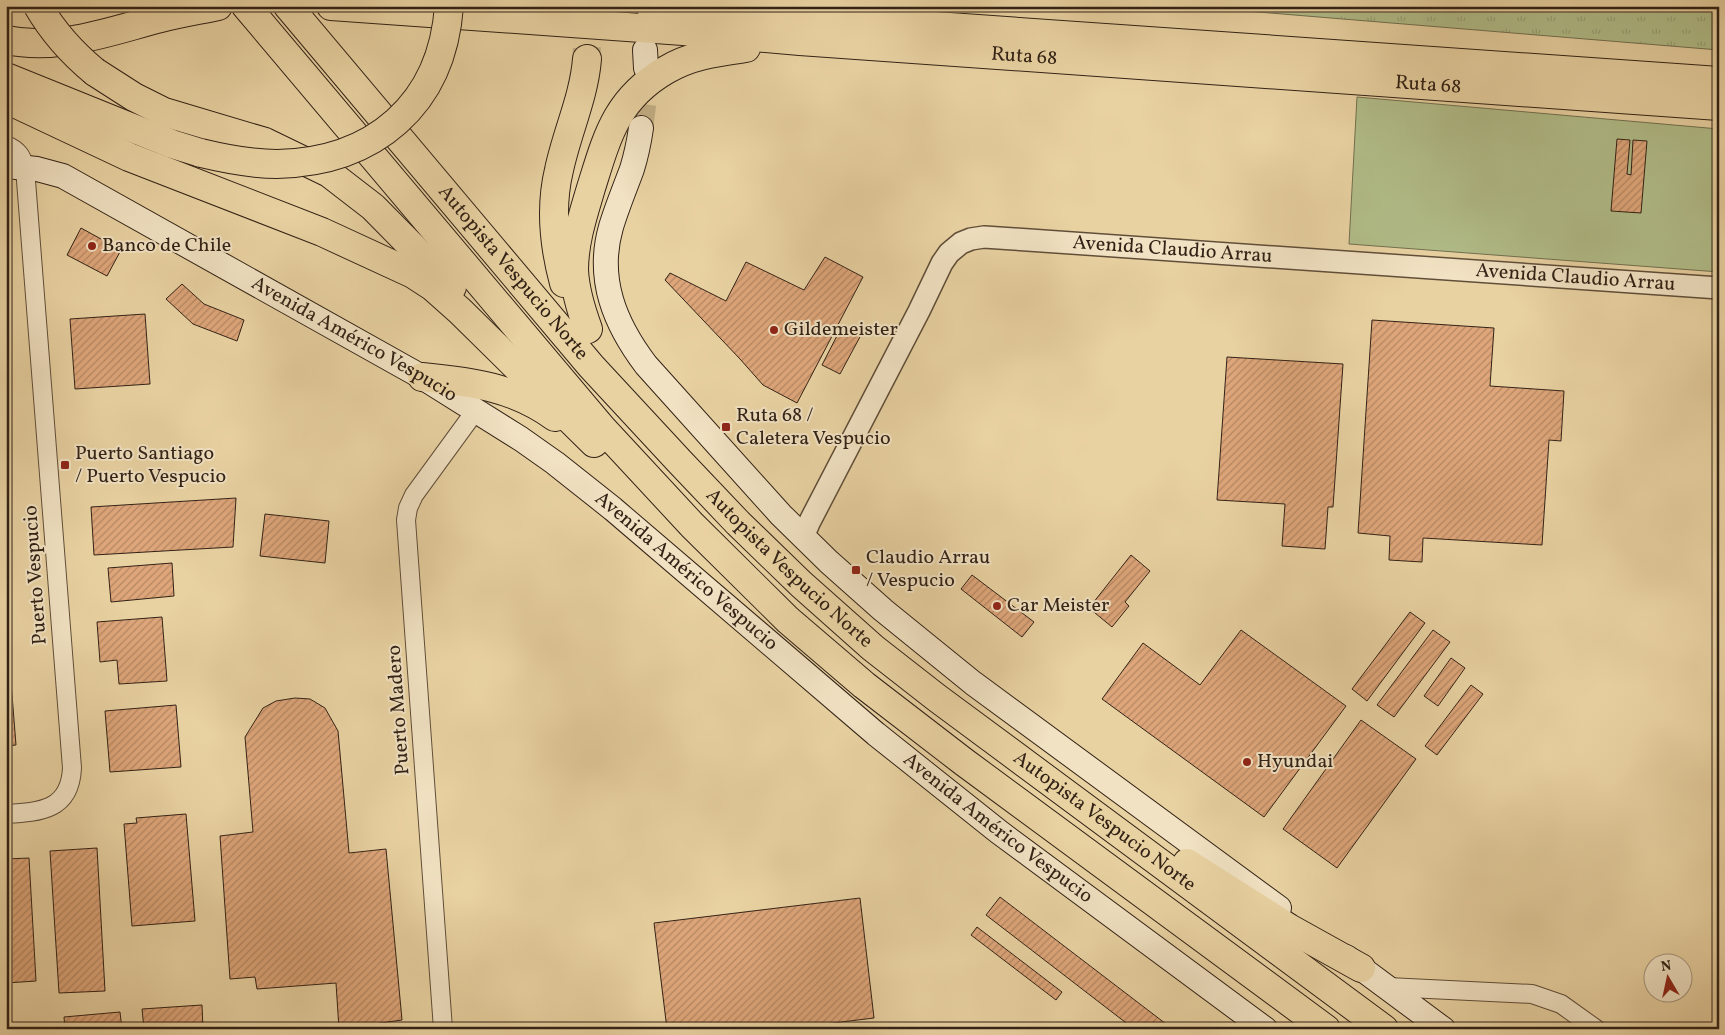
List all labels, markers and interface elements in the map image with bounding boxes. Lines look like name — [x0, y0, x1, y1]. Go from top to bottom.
street label: Ruta 68 — [990, 41, 1058, 73]
street label: Ruta 68 — [1394, 69, 1462, 102]
street label: Autopista Vespucio Norte — [431, 179, 595, 367]
street label: Avenida Claudio Arrau — [1072, 229, 1273, 271]
place label: Banco de Chile — [102, 232, 231, 260]
marker: Banco de Chile — [86, 240, 98, 252]
street label: Avenida Claudio Arrau — [1475, 257, 1676, 299]
street label: Avenida Américo Vespucio — [246, 270, 462, 410]
place label: Gildemeister — [784, 316, 898, 344]
marker: Gildemeister — [768, 324, 780, 336]
place label: Ruta 68 / Caletera Vespucio — [736, 402, 891, 453]
marker: Ruta 68 / Caletera Vespucio — [720, 421, 732, 433]
place label: Puerto Santiago / Puerto Vespucio — [75, 440, 226, 491]
marker: Puerto Santiago / Puerto Vespucio — [59, 459, 71, 471]
street label: Autopista Vespucio Norte — [699, 483, 879, 655]
street label: Avenida Américo Vespucio — [588, 485, 784, 658]
street label: Puerto Vespucio — [17, 504, 55, 646]
place label: Claudio Arrau / Vespucio — [866, 544, 990, 595]
marker: Claudio Arrau / Vespucio — [850, 564, 862, 576]
place label: Car Meister — [1007, 592, 1109, 620]
marker: Car Meister — [991, 600, 1003, 612]
street label: Puerto Madero — [380, 644, 418, 776]
street label: Autopista Vespucio Norte — [1007, 745, 1202, 899]
street label: Avenida Américo Vespucio — [897, 746, 1098, 911]
place label: Hyundai — [1257, 748, 1333, 776]
marker: Hyundai — [1241, 756, 1253, 768]
north arrow — [1642, 952, 1692, 1002]
text: N — [1660, 956, 1673, 977]

